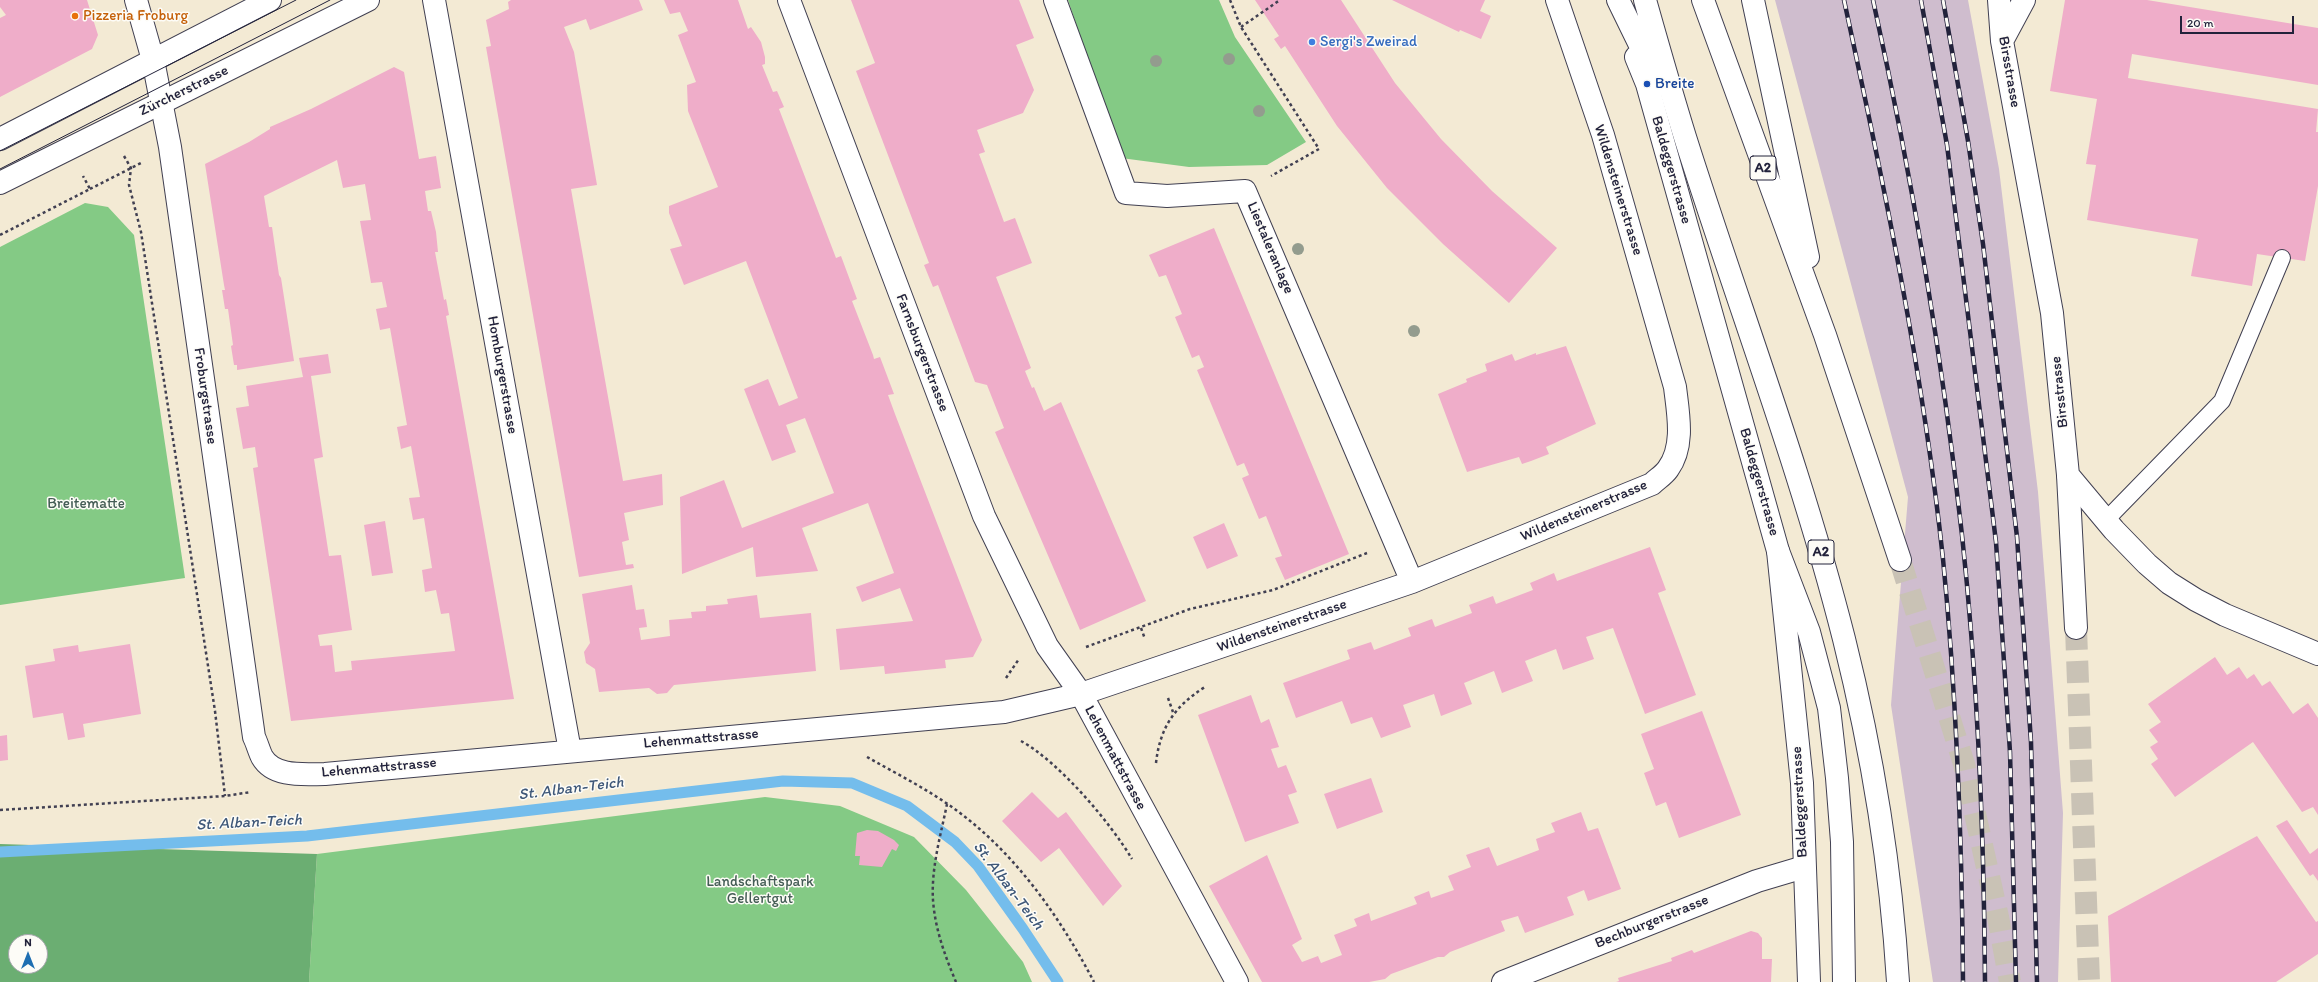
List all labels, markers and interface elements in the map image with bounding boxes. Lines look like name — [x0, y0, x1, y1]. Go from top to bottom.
place label: Pizzeria Froburg — [83, 7, 188, 25]
scale bar — [2182, 8, 2296, 34]
marker: Pizzeria Froburg — [70, 11, 80, 21]
text: 20 m — [2187, 16, 2214, 30]
place label: Sergi's Zweirad — [1320, 33, 1417, 51]
street label: Birsstrasse — [1994, 35, 2024, 109]
marker: Sergi's Zweirad — [1307, 37, 1317, 47]
street label: Zürcherstrasse — [136, 62, 232, 120]
place label: Breite — [1655, 75, 1694, 93]
marker: Breite — [1642, 79, 1652, 89]
street label: Baldeggerstrasse — [1647, 114, 1695, 226]
street label: Wildensteinerstrasse — [1589, 122, 1647, 258]
road number: A2 — [1750, 156, 1776, 180]
street label: Liestaleranlage — [1243, 199, 1297, 297]
street label: Farnsburgerstrasse — [891, 291, 953, 415]
street label: Homburgerstrasse — [483, 315, 521, 435]
street label: Froburgstrasse — [189, 346, 221, 446]
street label: Birsstrasse — [2047, 355, 2073, 429]
street label: Baldeggerstrasse — [1735, 426, 1783, 538]
street label: Wildensteinerstrasse — [1518, 476, 1650, 546]
park label: Breitematte — [47, 495, 125, 513]
road number: A2 — [1808, 540, 1834, 564]
street label: Wildensteinerstrasse — [1215, 595, 1349, 657]
street label: Lehenmattstrasse — [1080, 703, 1150, 813]
street label: Lehenmattstrasse — [643, 725, 759, 753]
street label: Baldeggerstrasse — [1788, 746, 1812, 858]
street label: Lehenmattstrasse — [321, 754, 437, 782]
water label: St. Alban-Teich — [517, 773, 625, 805]
water label: St. Alban-Teich — [196, 811, 302, 835]
water label: St. Alban-Teich — [969, 838, 1047, 934]
park label: Landschaftspark Gellertgut — [706, 873, 814, 908]
street label: Bechburgerstrasse — [1593, 891, 1711, 953]
north arrow — [8, 934, 48, 974]
text: N — [24, 936, 32, 949]

